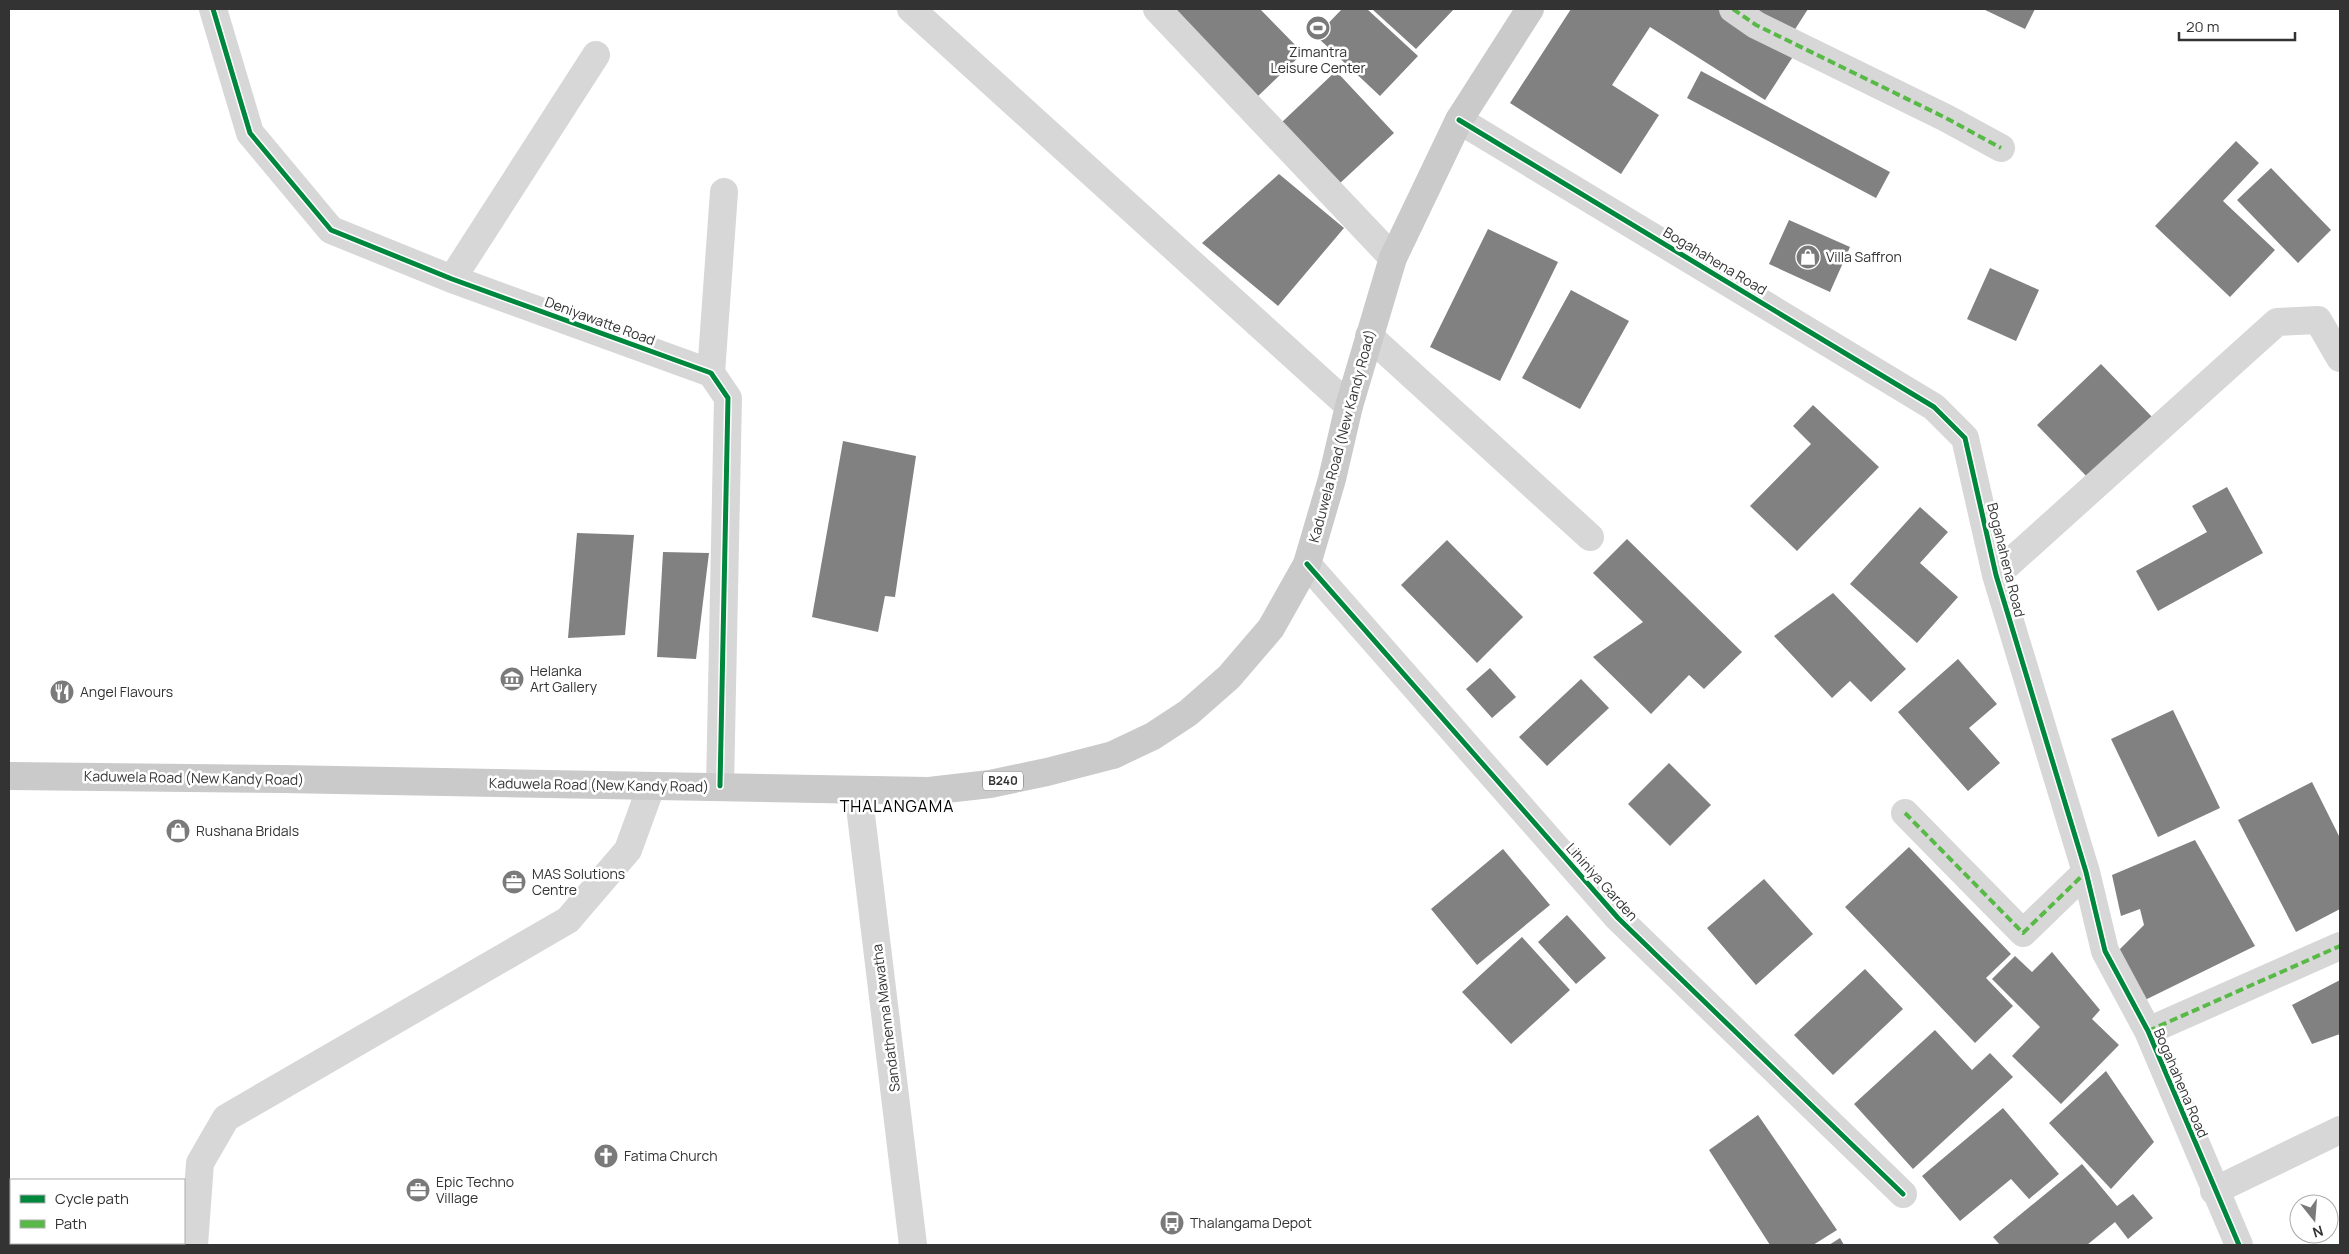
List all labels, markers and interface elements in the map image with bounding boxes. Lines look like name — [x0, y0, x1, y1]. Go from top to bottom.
scale bar — [2179, 10, 2295, 42]
sports icon: Zimantra Leisure Center — [1305, 15, 1331, 41]
text: 20 m — [2186, 16, 2219, 37]
place label: Zimantra Leisure Center — [1270, 42, 1366, 77]
street label: Bogahahena Road — [1660, 222, 1770, 299]
shop icon: Villa Saffron — [1795, 244, 1821, 270]
place label: Villa Saffron — [1826, 247, 1902, 266]
street label: Deniyawatte Road — [542, 292, 658, 349]
street label: Kaduwela Road (New Kandy Road) — [1304, 327, 1379, 545]
street label: Bogahahena Road — [1983, 501, 2030, 619]
place label: Helanka Art Gallery — [530, 661, 598, 696]
museum icon: Helanka Art Gallery — [499, 666, 525, 692]
restaurant icon: Angel Flavours — [49, 679, 75, 705]
place label: Angel Flavours — [80, 682, 173, 701]
street label: Kaduwela Road (New Kandy Road) — [84, 766, 304, 789]
road number: B240 — [983, 771, 1023, 790]
street label: Kaduwela Road (New Kandy Road) — [489, 773, 709, 796]
district label: THALANGAMA — [840, 795, 954, 817]
shop icon: Rushana Bridals — [165, 818, 191, 844]
place label: Rushana Bridals — [196, 821, 299, 840]
street label: Lihiniya Garden — [1562, 839, 1642, 925]
place label: MAS Solutions Centre — [532, 864, 625, 899]
office icon: MAS Solutions Centre — [501, 869, 527, 895]
street label: Sandathenna Mawatha — [867, 943, 904, 1093]
street label: Bogahahena Road — [2150, 1025, 2213, 1141]
church icon: Fatima Church — [593, 1143, 619, 1169]
place label: Fatima Church — [624, 1146, 718, 1165]
place label: Epic Techno Village — [436, 1172, 514, 1207]
office icon: Epic Techno Village — [405, 1177, 431, 1203]
legend — [10, 1179, 185, 1244]
text: Cycle path — [55, 1188, 129, 1209]
north arrow — [2289, 1194, 2339, 1244]
bus stop icon: Thalangama Depot — [1159, 1210, 1185, 1236]
text: Path — [55, 1213, 87, 1234]
place label: Thalangama Depot — [1190, 1213, 1312, 1232]
text: N — [2310, 1221, 2326, 1242]

